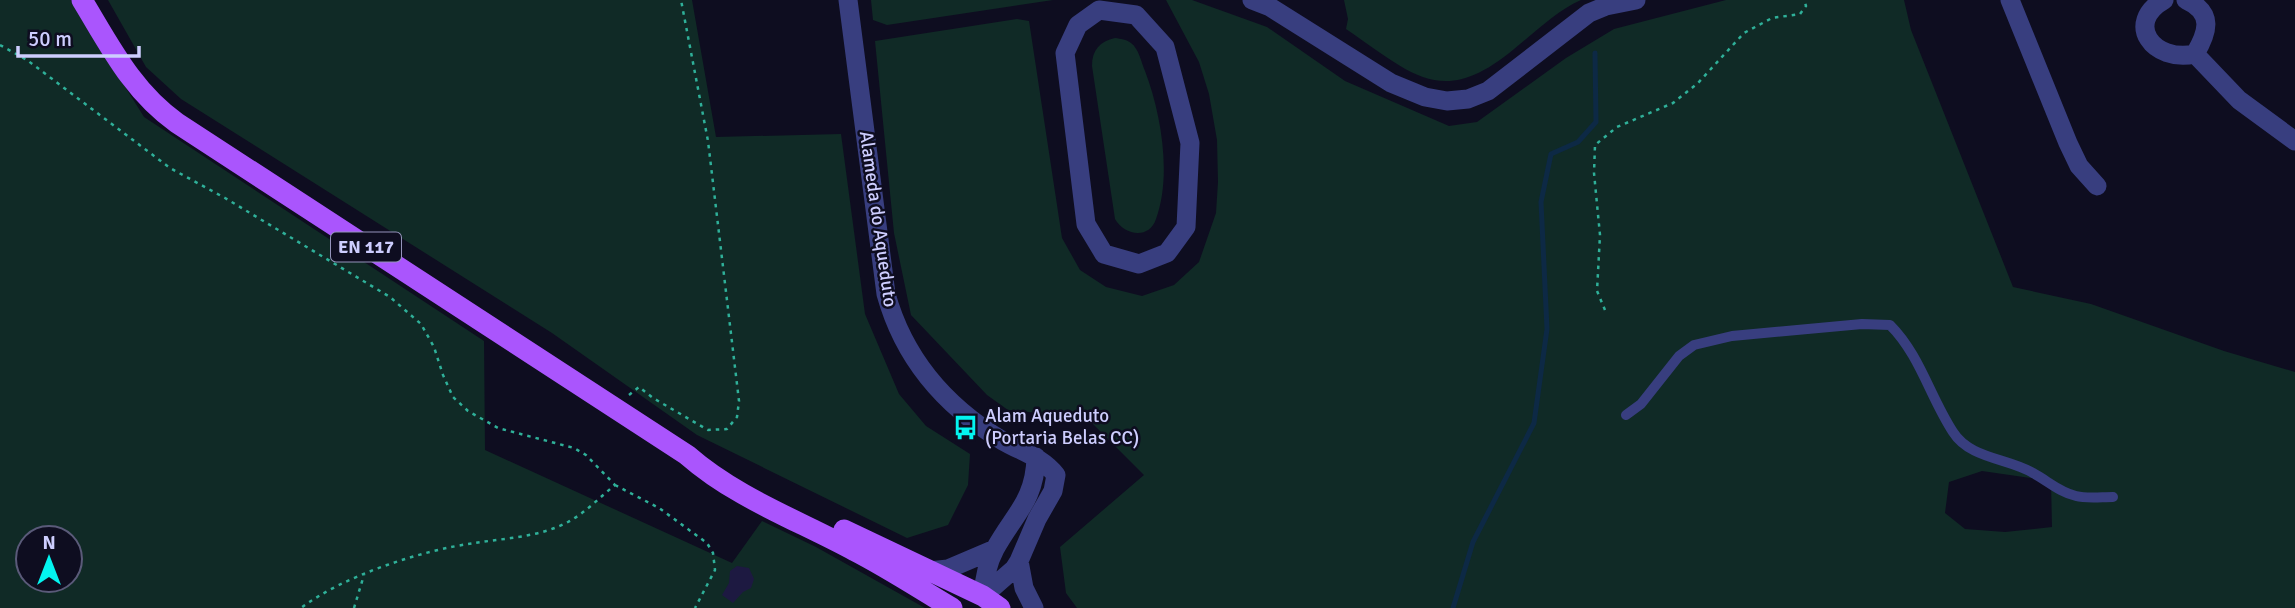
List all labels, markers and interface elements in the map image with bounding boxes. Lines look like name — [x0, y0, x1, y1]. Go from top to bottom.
scale bar — [18, 14, 138, 58]
text: 50 m — [28, 26, 72, 52]
street label: Alameda do Aqueduto — [854, 129, 902, 309]
road number: EN 117 — [331, 232, 401, 262]
place label: Alam Aqueduto (Portaria Belas CC) — [985, 404, 1139, 450]
bus stop icon: Alam Aqueduto (Portaria Belas CC) — [951, 413, 979, 441]
north arrow — [14, 524, 84, 594]
text: N — [42, 531, 56, 555]

